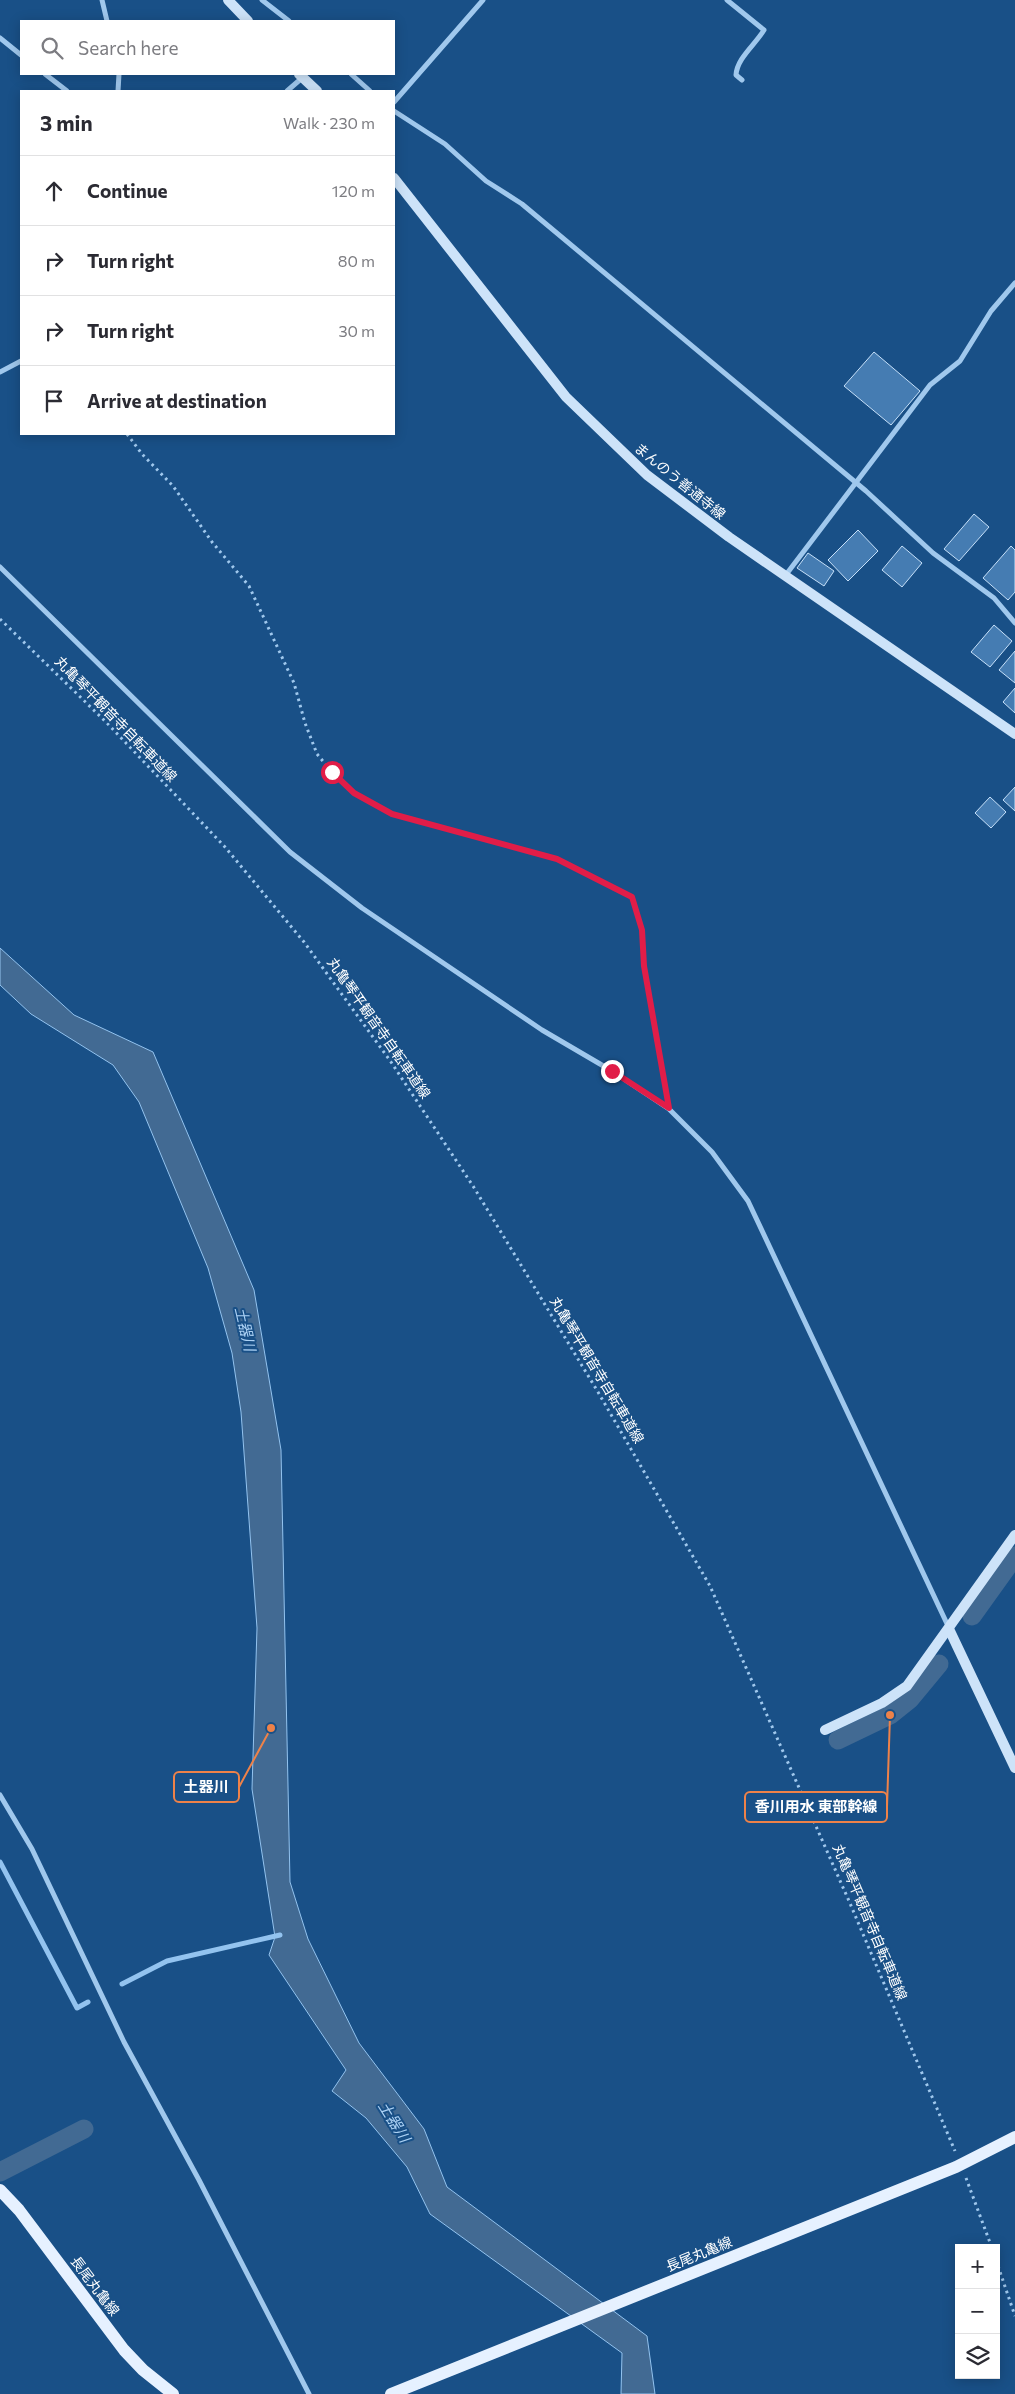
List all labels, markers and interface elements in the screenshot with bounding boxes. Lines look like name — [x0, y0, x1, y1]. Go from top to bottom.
search box — [20, 20, 395, 75]
icon: search — [38, 34, 66, 62]
text: Search here — [78, 36, 178, 59]
text: 3 min — [40, 110, 93, 135]
text: Walk · 230 m — [283, 113, 375, 132]
icon: ahead — [40, 177, 68, 205]
text: Continue — [87, 179, 167, 202]
text: 120 m — [332, 181, 375, 200]
icon: right — [40, 247, 68, 275]
text: Turn right — [87, 249, 174, 272]
text: 80 m — [338, 251, 375, 270]
icon: right — [40, 317, 68, 345]
text: Turn right — [87, 319, 174, 342]
text: 30 m — [338, 321, 375, 340]
icon: arrive — [40, 387, 68, 415]
text: Arrive at destination — [87, 389, 267, 412]
street label: まんのう善通寺線 — [631, 439, 729, 522]
street label: 丸亀琴平観音寺自転車道線 — [52, 652, 181, 785]
route start — [321, 761, 344, 784]
street label: 丸亀琴平観音寺自転車道線 — [324, 954, 435, 1101]
route end — [601, 1060, 624, 1083]
street label: 丸亀琴平観音寺自転車道線 — [547, 1293, 648, 1446]
water label: 土器川 — [232, 1305, 260, 1355]
callout: 土器川 — [174, 1772, 239, 1802]
text: 土器川 — [183, 1777, 229, 1795]
callout: 香川用水 東部幹線 — [745, 1792, 887, 1822]
text: 香川用水 東部幹線 — [755, 1797, 877, 1815]
street label: 丸亀琴平観音寺自転車道線 — [830, 1841, 911, 2002]
water label: 土器川 — [375, 2098, 415, 2147]
street label: 長尾丸亀線 — [663, 2233, 734, 2275]
map controls — [955, 2244, 1000, 2379]
button: + — [955, 2244, 1000, 2289]
street label: 長尾丸亀線 — [68, 2253, 123, 2319]
button: − — [955, 2289, 1000, 2334]
button: layers — [955, 2334, 1000, 2379]

